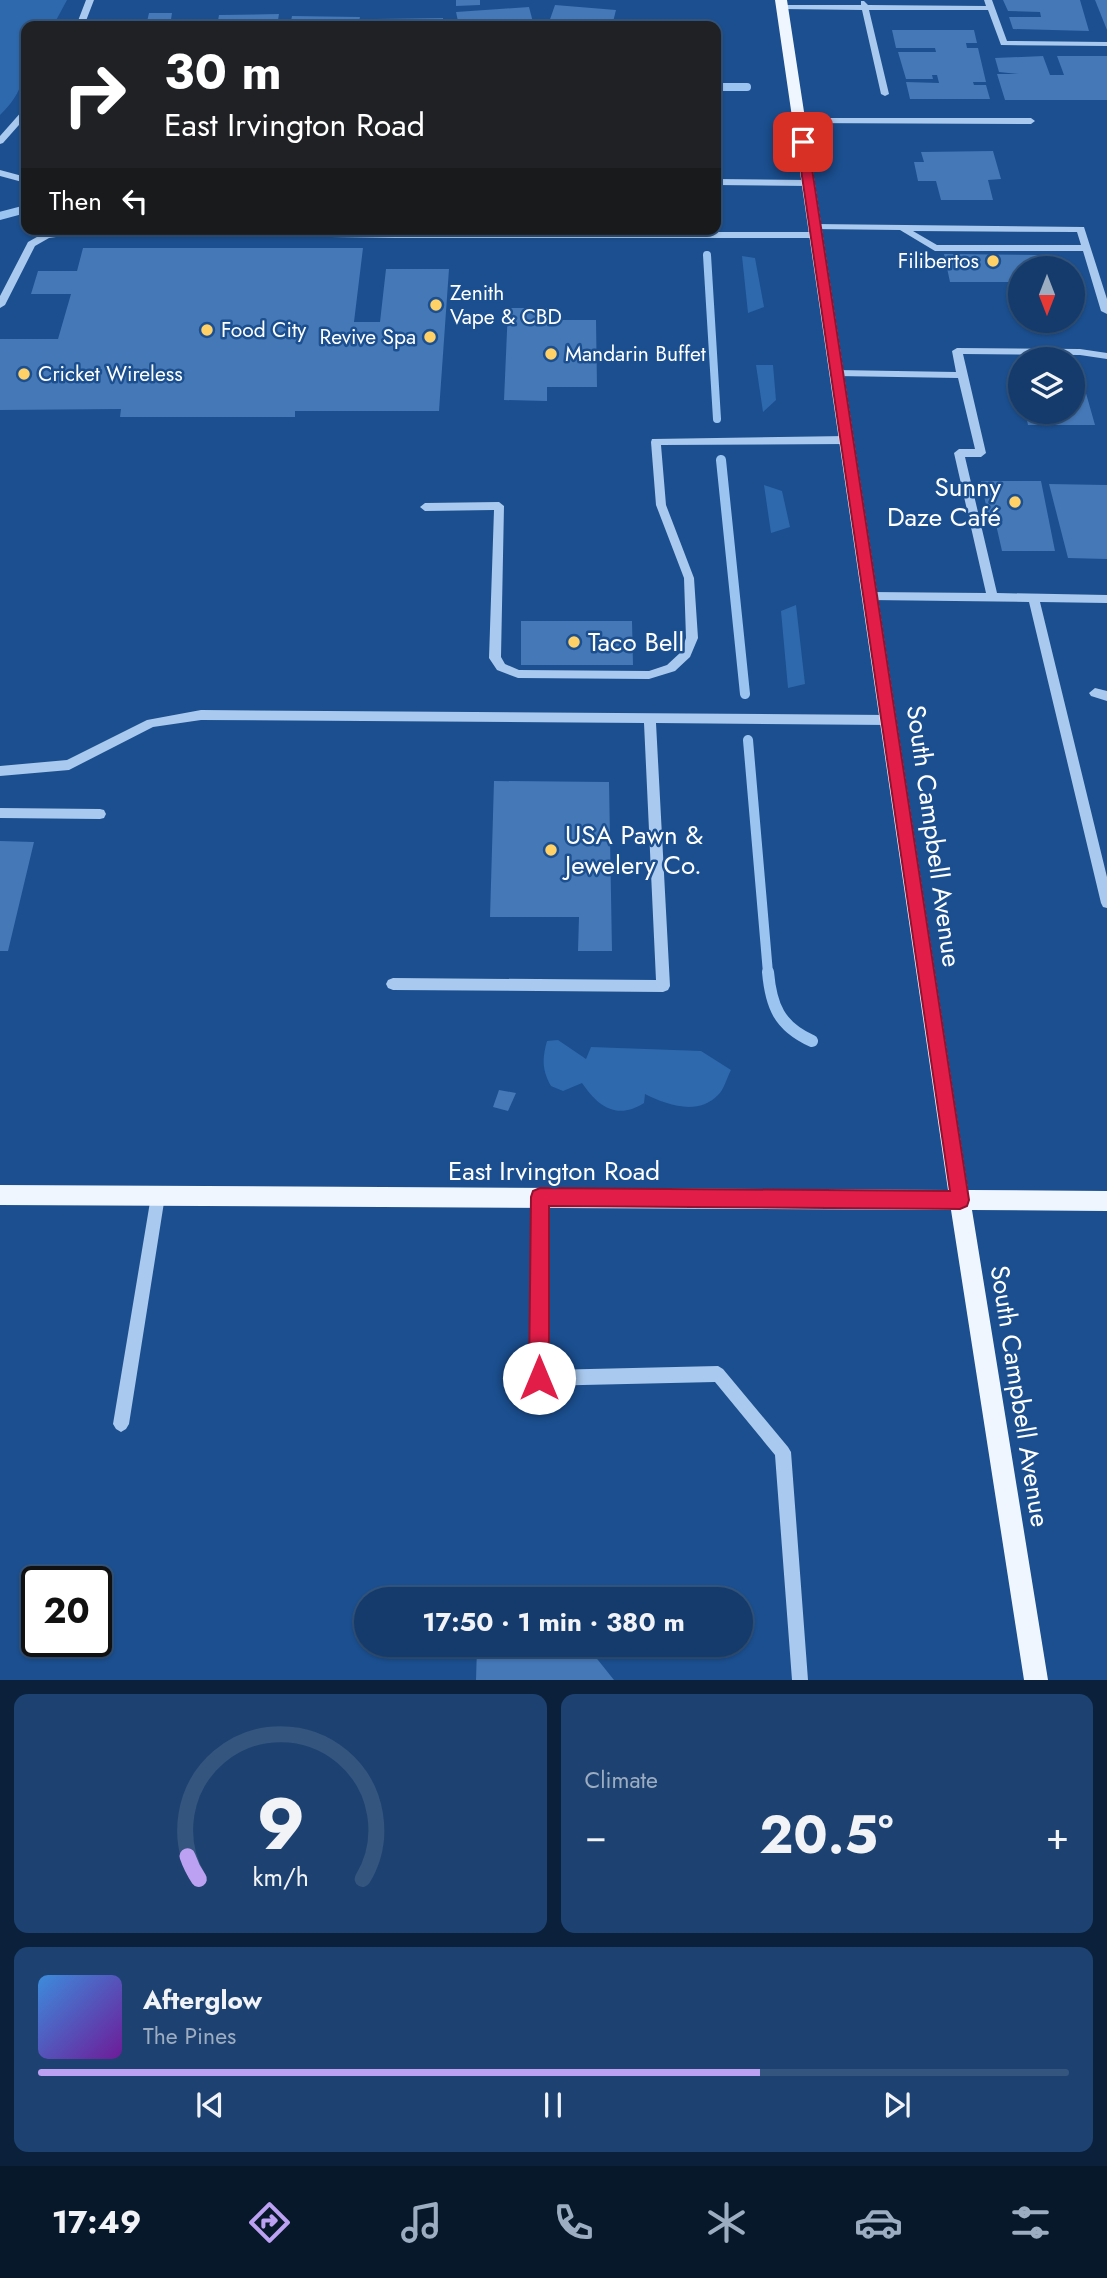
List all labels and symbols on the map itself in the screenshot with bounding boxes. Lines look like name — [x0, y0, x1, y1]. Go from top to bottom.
pin — [773, 112, 833, 172]
place label: Filibertos — [898, 246, 979, 276]
marker: Filibertos — [985, 253, 1001, 269]
north arrow — [1008, 256, 1085, 332]
place label: Zenith Vape & CBD — [450, 278, 562, 332]
marker: Zenith Vape & CBD — [428, 297, 444, 313]
place label: Food City — [221, 315, 307, 345]
marker: Food City — [199, 322, 215, 338]
place label: Revive Spa — [319, 322, 416, 352]
marker: Revive Spa — [422, 329, 438, 345]
place label: Mandarin Buffet — [565, 339, 706, 369]
marker: Mandarin Buffet — [543, 346, 559, 362]
place label: Cricket Wireless — [38, 359, 183, 389]
marker: Cricket Wireless — [16, 366, 32, 382]
place label: Sunny Daze Café — [887, 468, 1002, 536]
marker: Sunny Daze Café — [1007, 494, 1023, 510]
place label: Taco Bell — [588, 623, 684, 661]
marker: Taco Bell — [566, 634, 582, 650]
street label: South Campbell Avenue — [897, 703, 971, 969]
place label: USA Pawn & Jewelery Co. — [562, 816, 703, 884]
marker: USA Pawn & Jewelery Co. — [543, 842, 559, 858]
street label: East Irvington Road — [448, 1152, 660, 1190]
street label: South Campbell Avenue — [981, 1263, 1059, 1529]
position arrow — [502, 1341, 576, 1415]
speed limit sign: 20 — [21, 1566, 112, 1657]

